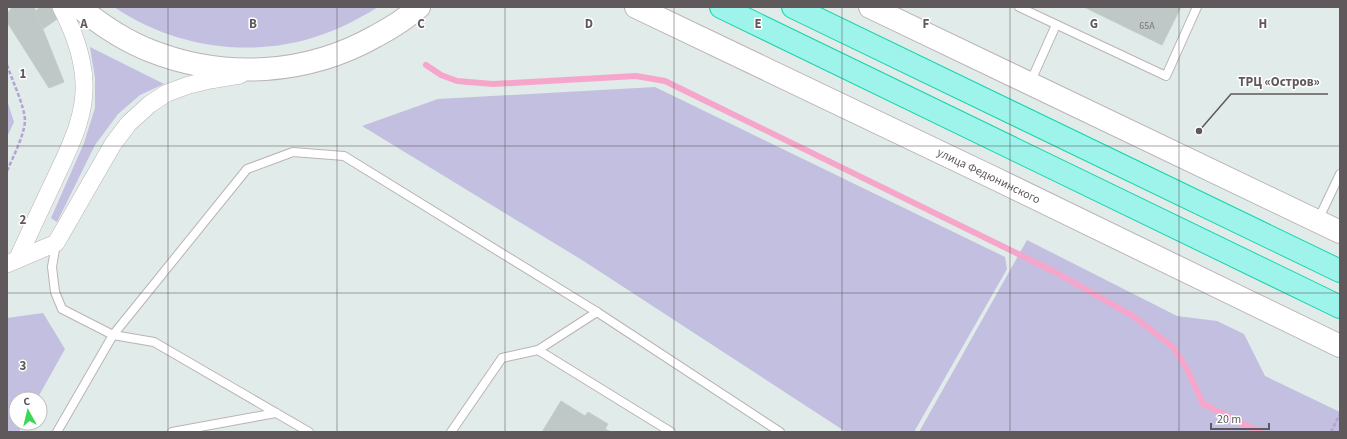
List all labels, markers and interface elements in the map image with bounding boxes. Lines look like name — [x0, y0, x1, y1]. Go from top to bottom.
text: A — [79, 15, 88, 33]
text: B — [249, 15, 257, 33]
text: C — [417, 15, 425, 33]
text: D — [585, 15, 593, 33]
text: E — [754, 15, 762, 33]
text: F — [923, 15, 930, 33]
text: G — [1090, 15, 1098, 33]
text: H — [1259, 15, 1267, 33]
house number: 65А — [1139, 19, 1155, 33]
text: 1 — [20, 65, 27, 83]
callout: ТРЦ «Остров» — [1231, 69, 1328, 94]
text: ТРЦ «Остров» — [1238, 73, 1320, 91]
street label: улица Федюнинского — [934, 144, 1043, 208]
text: 2 — [20, 211, 27, 229]
text: 3 — [20, 357, 27, 375]
north arrow — [8, 391, 48, 431]
text: С — [22, 394, 31, 409]
scale bar — [1211, 405, 1269, 431]
text: 20 m — [1217, 411, 1241, 428]

